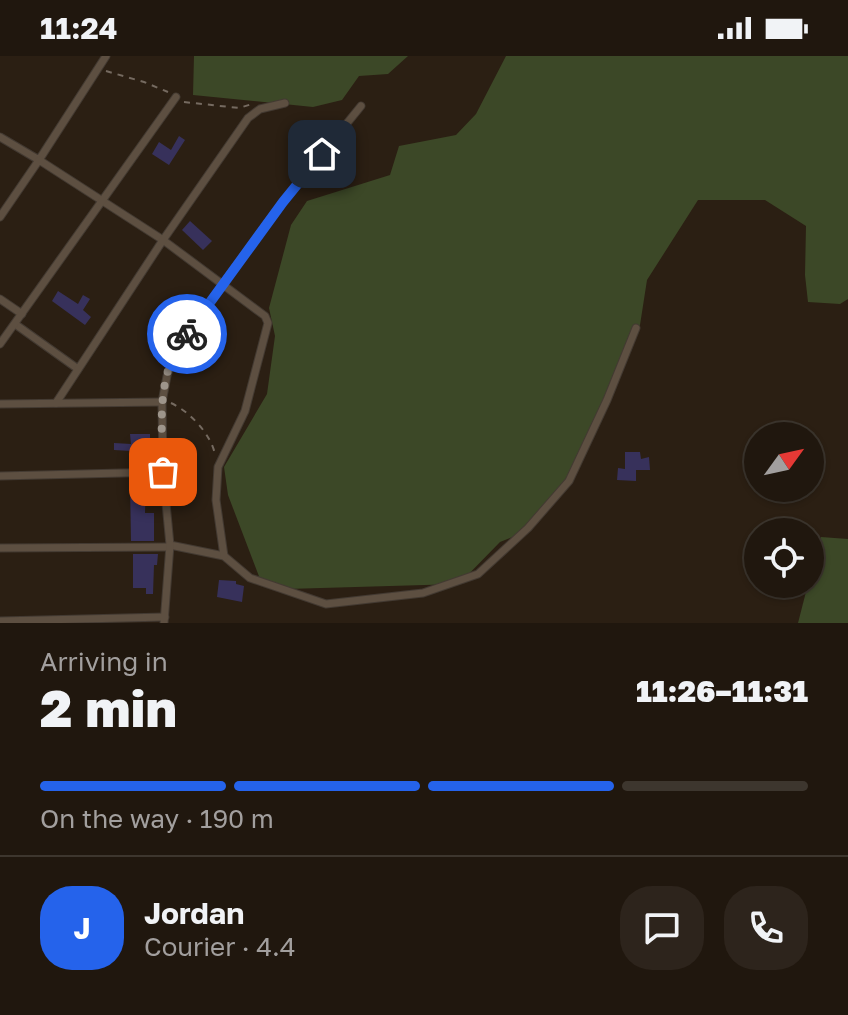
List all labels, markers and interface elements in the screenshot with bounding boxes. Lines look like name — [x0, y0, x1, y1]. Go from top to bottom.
text: 11:24 — [40, 10, 118, 46]
pin — [288, 120, 356, 188]
icon: home — [300, 132, 344, 176]
courier — [147, 294, 227, 374]
icon: bike — [165, 312, 209, 356]
north arrow — [744, 422, 824, 502]
map controls — [744, 422, 824, 598]
pin — [129, 438, 197, 506]
icon: bag — [141, 450, 185, 494]
button: locate — [744, 518, 824, 598]
text: Arriving in — [40, 646, 168, 677]
text: 11:26–11:31 — [636, 673, 808, 709]
text: 2 min — [40, 676, 177, 738]
text: On the way · 190 m — [40, 803, 274, 834]
button: chat — [620, 886, 704, 970]
button: phone — [724, 886, 808, 970]
text: Jordan — [144, 895, 244, 931]
text: J — [73, 910, 91, 946]
text: Courier · 4.4 — [144, 931, 296, 962]

